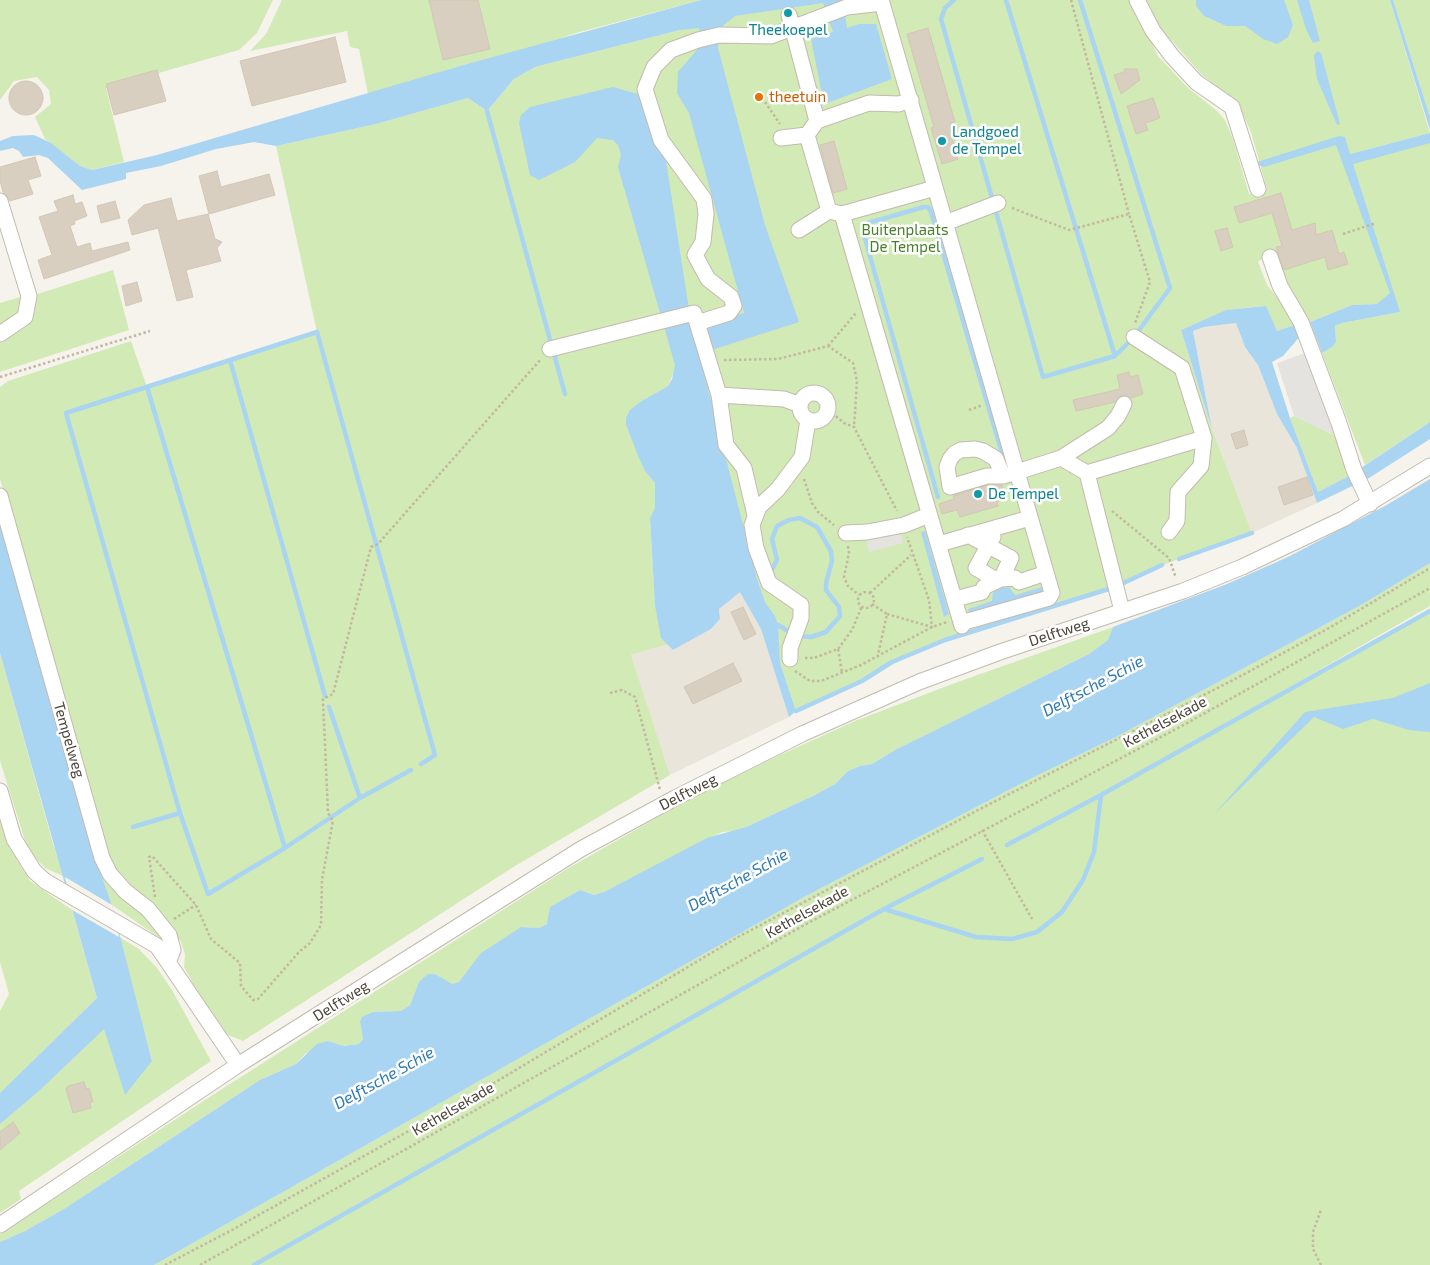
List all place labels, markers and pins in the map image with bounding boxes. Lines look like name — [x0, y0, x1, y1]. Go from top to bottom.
marker: Theekoepel — [782, 7, 794, 19]
place label: Theekoepel — [749, 21, 827, 39]
place label: theetuin — [769, 88, 826, 106]
marker: theetuin — [753, 91, 765, 103]
place label: Landgoed de Tempel — [952, 123, 1021, 158]
marker: Landgoed de Tempel — [936, 135, 948, 147]
place label: De Tempel — [988, 485, 1059, 503]
marker: De Tempel — [972, 488, 984, 500]

